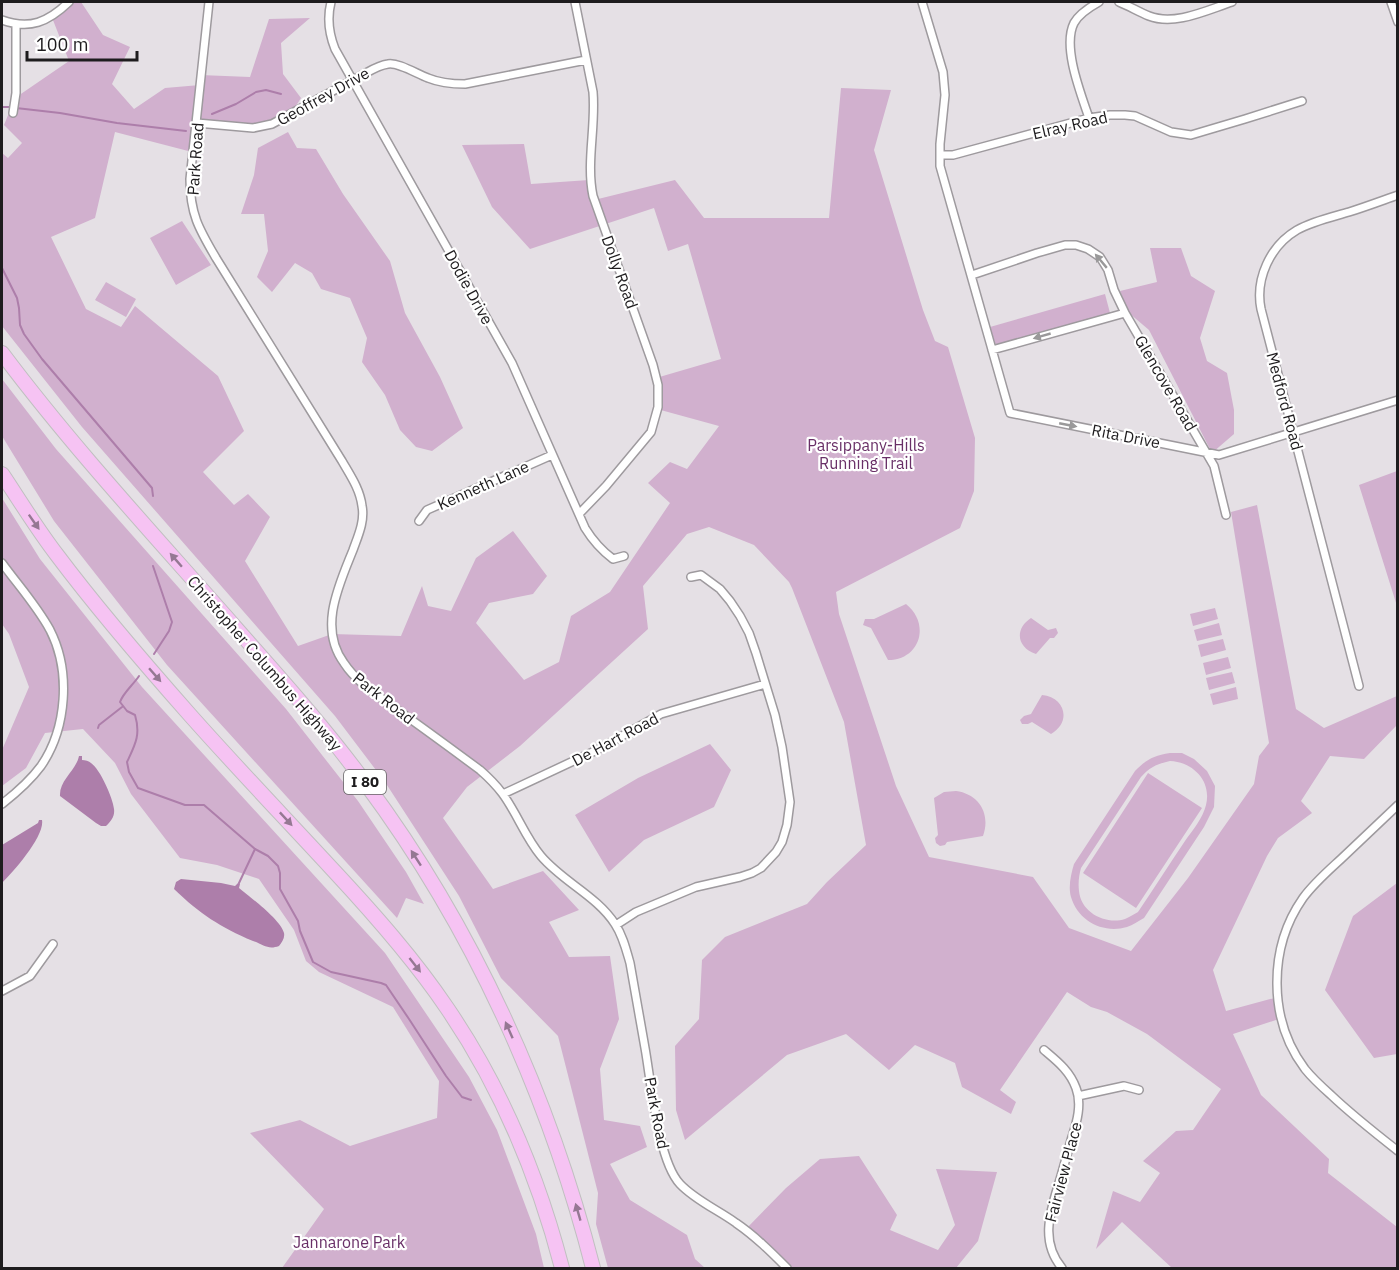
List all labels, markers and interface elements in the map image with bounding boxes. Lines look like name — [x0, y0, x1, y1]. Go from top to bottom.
scale bar — [27, 24, 136, 62]
text: 100 m — [36, 33, 88, 56]
street label: Geoffrey Drive — [273, 62, 373, 130]
street label: Elray Road — [1030, 107, 1110, 143]
street label: Park Road — [182, 122, 208, 196]
street label: Dolly Road — [597, 233, 643, 311]
street label: Dodie Drive — [440, 246, 498, 328]
one-way arrow — [1094, 253, 1107, 269]
one-way arrow — [1033, 332, 1051, 341]
street label: Glencove Road — [1131, 332, 1201, 434]
street label: Medford Road — [1262, 350, 1308, 452]
street label: Rita Drive — [1090, 420, 1162, 452]
one-way arrow — [1058, 421, 1077, 430]
park label: Parsippany-Hills Running Trail — [807, 435, 925, 473]
street label: Kenneth Lane — [434, 456, 532, 514]
one-way arrow — [28, 514, 40, 530]
one-way arrow — [169, 552, 183, 567]
street label: Christopher Columbus Highway — [183, 571, 347, 755]
one-way arrow — [148, 667, 161, 682]
street label: Park Road — [349, 668, 419, 728]
street label: De Hart Road — [568, 708, 662, 770]
road number: I 80 — [344, 770, 386, 794]
one-way arrow — [279, 812, 293, 826]
one-way arrow — [410, 851, 422, 867]
one-way arrow — [409, 957, 422, 973]
one-way arrow — [504, 1021, 513, 1038]
street label: Park Road — [640, 1075, 674, 1151]
street label: Fairview Place — [1040, 1120, 1086, 1224]
one-way arrow — [573, 1203, 582, 1221]
park label: Jannarone Park — [293, 1232, 406, 1252]

